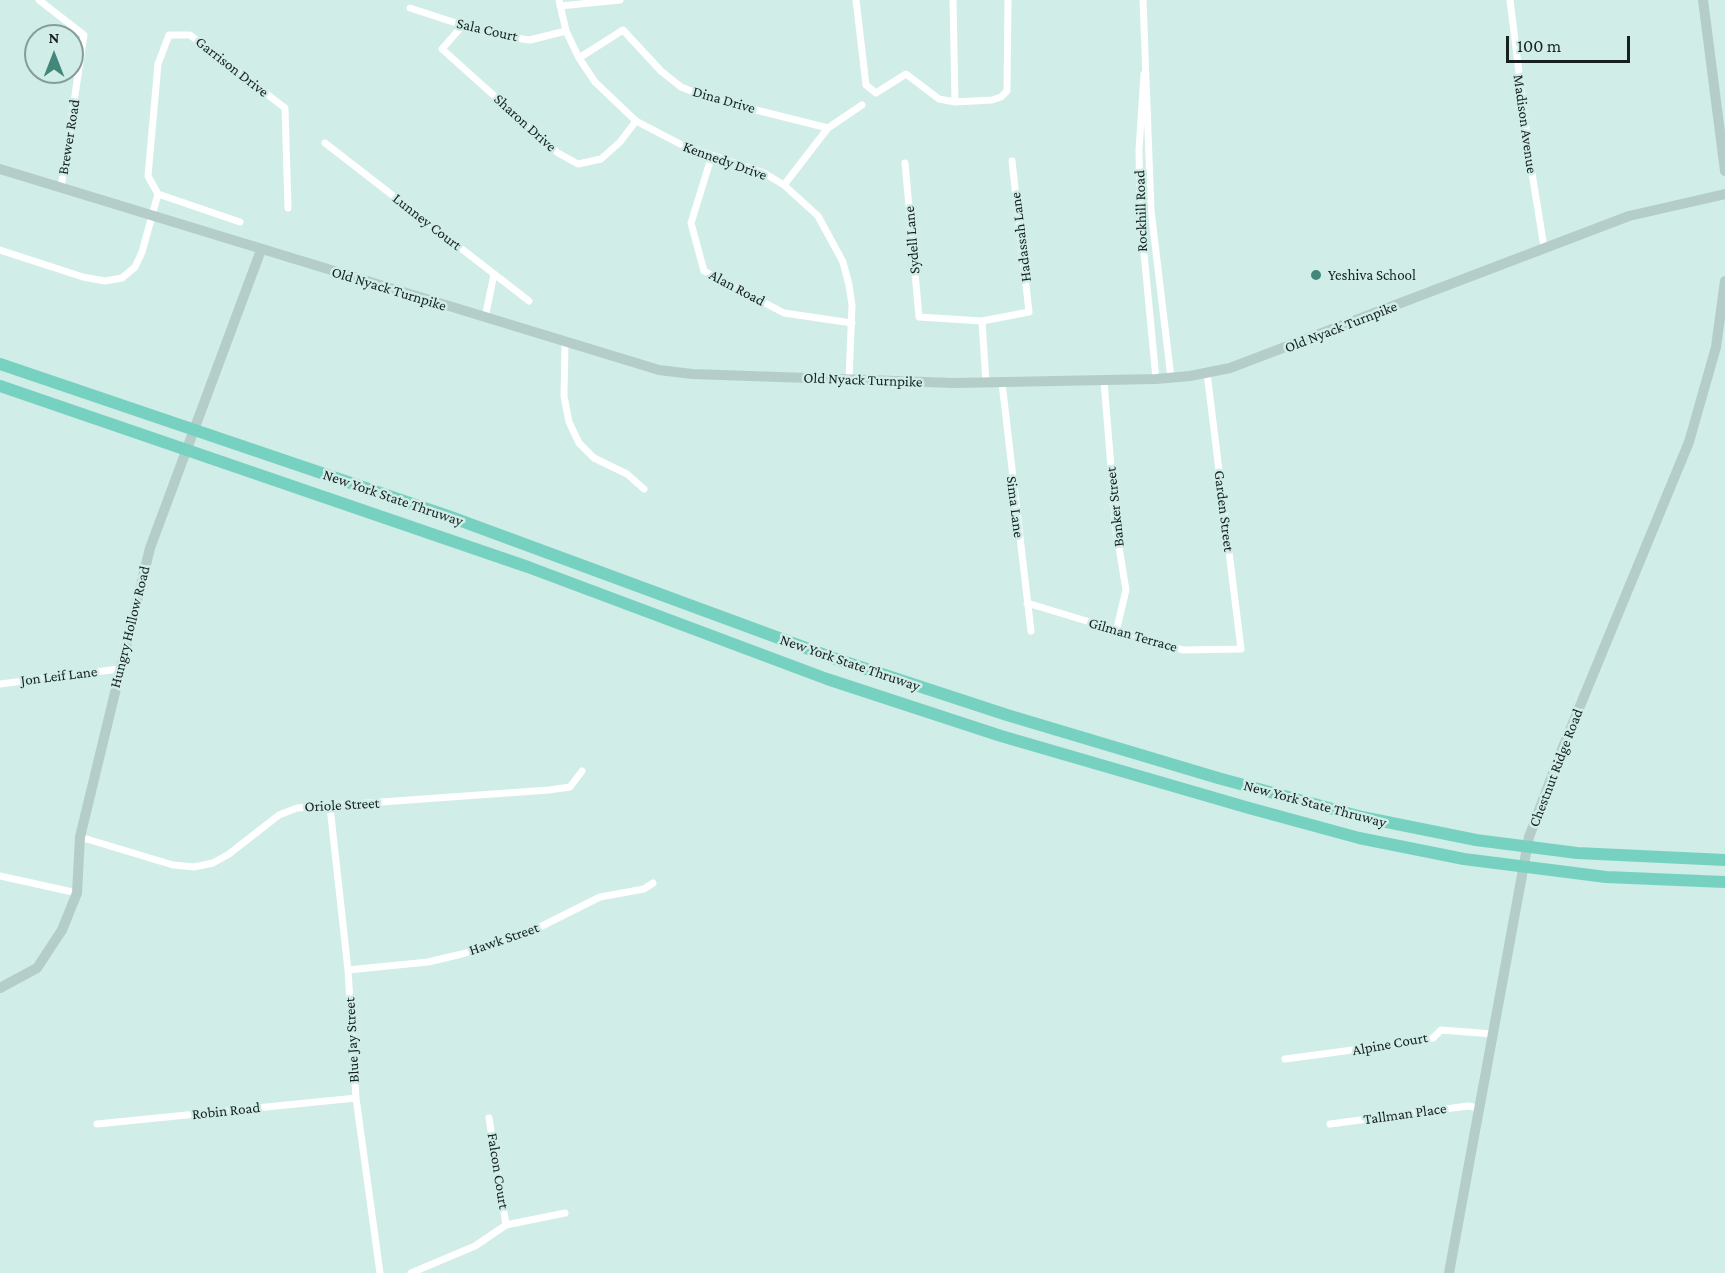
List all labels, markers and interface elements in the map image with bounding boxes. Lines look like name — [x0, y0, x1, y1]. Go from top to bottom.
street label: Sala Court — [455, 14, 519, 46]
north arrow — [24, 24, 84, 84]
scale bar — [1509, 24, 1634, 62]
text: N — [49, 29, 59, 46]
street label: Garrison Drive — [192, 33, 272, 101]
text: 100 m — [1517, 36, 1561, 56]
street label: Madison Avenue — [1509, 73, 1541, 175]
street label: Dina Drive — [691, 82, 757, 118]
street label: Sharon Drive — [490, 90, 560, 156]
street label: Brewer Road — [54, 98, 84, 176]
street label: Kennedy Drive — [681, 137, 769, 185]
street label: Rockhill Road — [1131, 170, 1151, 252]
street label: Lunney Court — [389, 190, 465, 254]
street label: Hadassah Lane — [1007, 191, 1035, 283]
street label: Sydell Lane — [900, 205, 924, 275]
street label: Old Nyack Turnpike — [329, 263, 449, 315]
street label: Alan Road — [706, 266, 768, 310]
place label: Yeshiva School — [1328, 266, 1416, 284]
marker: Yeshiva School — [1309, 268, 1323, 282]
street label: Old Nyack Turnpike — [1282, 297, 1400, 357]
street label: Old Nyack Turnpike — [803, 369, 923, 391]
street label: New York State Thruway — [321, 466, 465, 530]
street label: Banker Street — [1102, 466, 1128, 548]
street label: Garden Street — [1210, 469, 1238, 553]
street label: Sima Lane — [1002, 475, 1028, 539]
street label: Hungry Hollow Road — [106, 564, 154, 690]
street label: Gilman Terrace — [1087, 614, 1179, 656]
street label: New York State Thruway — [778, 631, 922, 695]
street label: Jon Leif Lane — [20, 662, 98, 690]
street label: Chestnut Ridge Road — [1525, 706, 1587, 830]
street label: New York State Thruway — [1242, 776, 1388, 832]
street label: Oriole Street — [304, 794, 380, 816]
street label: Hawk Street — [467, 919, 541, 959]
street label: Blue Jay Street — [341, 997, 363, 1083]
street label: Alpine Court — [1351, 1029, 1429, 1059]
street label: Robin Road — [191, 1098, 261, 1124]
street label: Tallman Place — [1362, 1099, 1448, 1129]
street label: Falcon Court — [483, 1132, 513, 1210]

